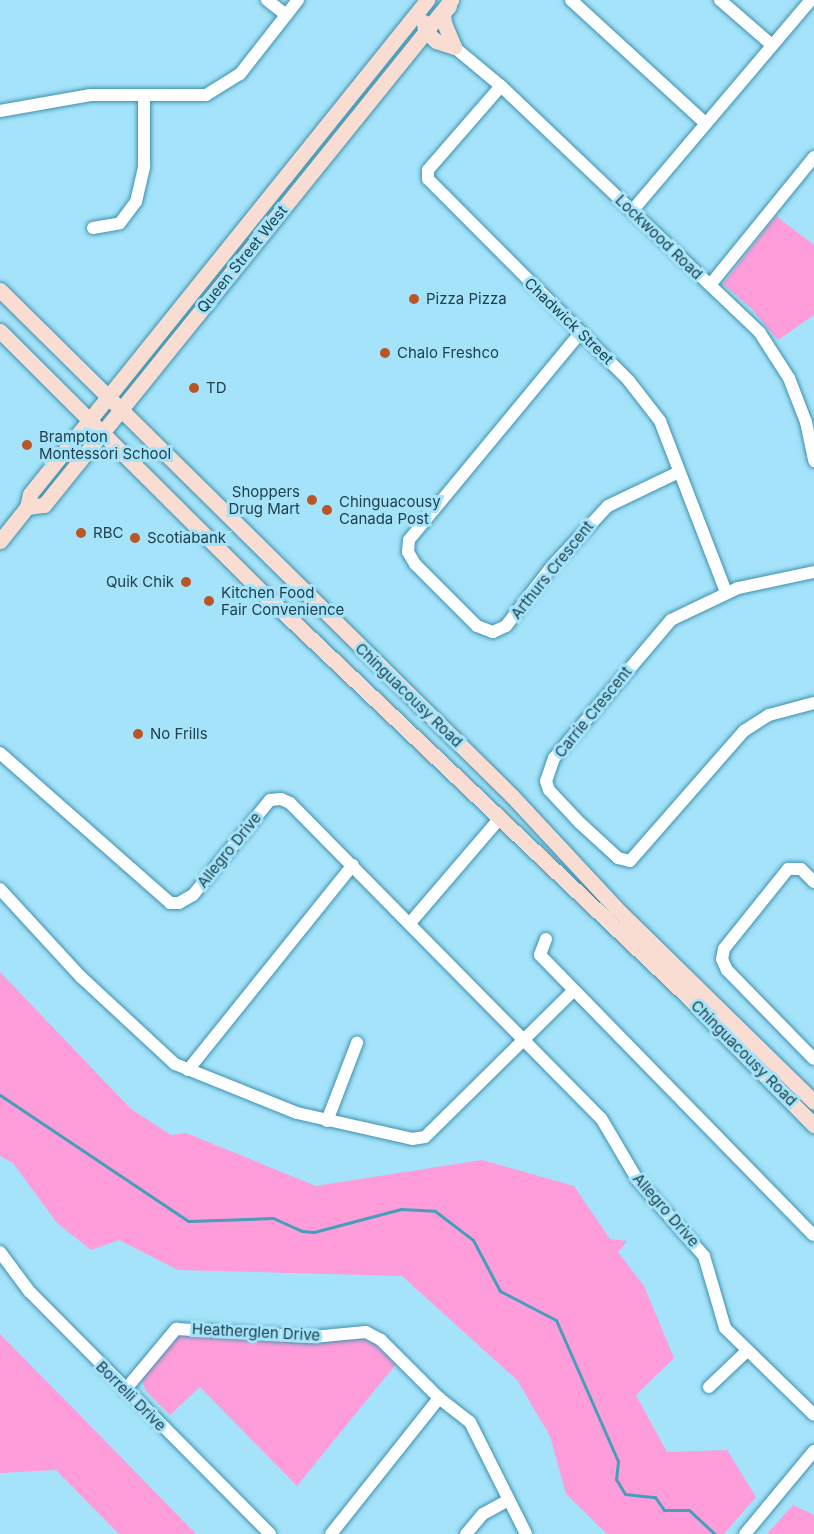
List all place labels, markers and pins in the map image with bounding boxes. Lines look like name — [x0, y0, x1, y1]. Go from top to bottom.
place label: Pizza Pizza — [426, 290, 507, 308]
marker: Pizza Pizza — [407, 292, 421, 306]
place label: Chalo Freshco — [397, 344, 499, 362]
marker: Chalo Freshco — [378, 346, 392, 360]
place label: TD — [206, 379, 227, 397]
marker: TD — [187, 381, 201, 395]
place label: Brampton Montessori School — [39, 427, 171, 462]
marker: Brampton Montessori School — [20, 438, 34, 452]
place label: Shoppers Drug Mart — [228, 482, 300, 517]
place label: Chinguacousy Canada Post — [339, 492, 441, 527]
marker: Shoppers Drug Mart — [305, 493, 319, 507]
marker: Chinguacousy Canada Post — [320, 503, 334, 517]
place label: RBC — [93, 524, 123, 542]
marker: RBC — [74, 526, 88, 540]
place label: Scotiabank — [147, 529, 226, 547]
marker: Scotiabank — [128, 531, 142, 545]
place label: Quik Chik — [106, 573, 174, 591]
marker: Quik Chik — [179, 575, 193, 589]
place label: Kitchen Food Fair Convenience — [221, 583, 344, 618]
marker: Kitchen Food Fair Convenience — [202, 594, 216, 608]
place label: No Frills — [150, 725, 208, 743]
marker: No Frills — [131, 727, 145, 741]

